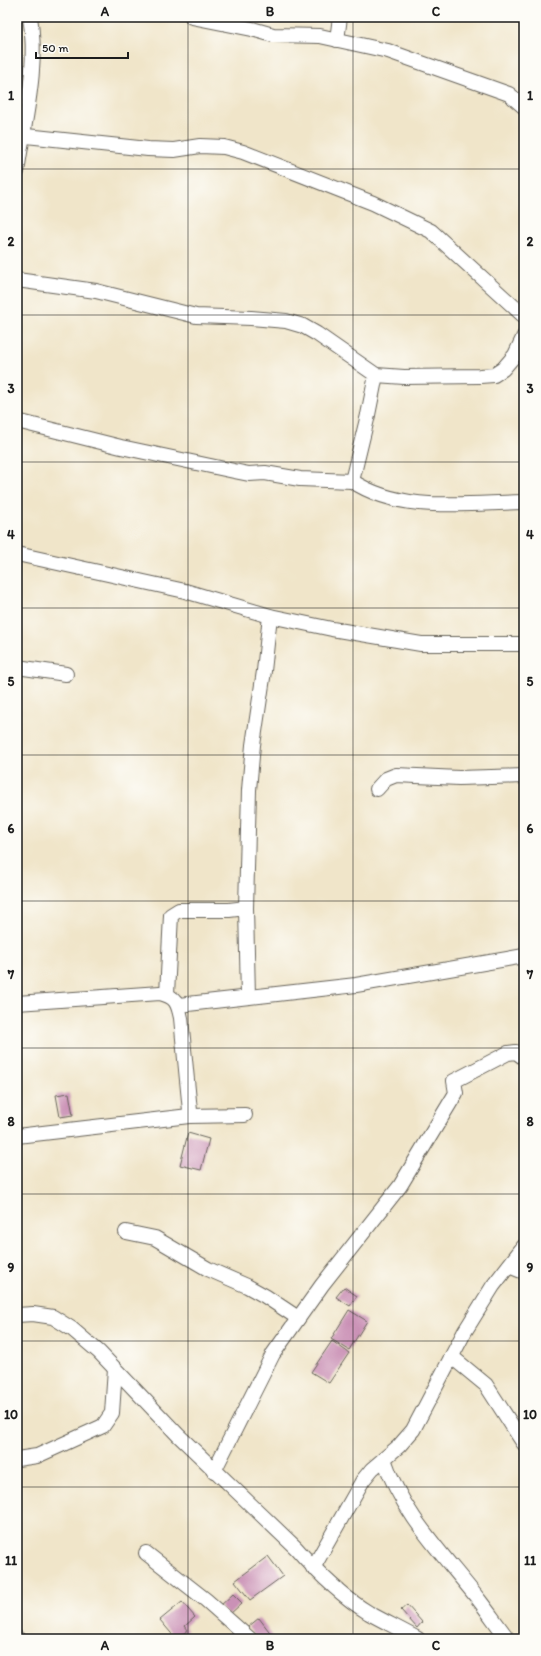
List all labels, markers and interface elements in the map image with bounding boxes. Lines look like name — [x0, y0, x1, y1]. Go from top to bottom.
text: A — [100, 4, 110, 19]
text: B — [266, 4, 275, 19]
text: C — [432, 4, 441, 19]
scale bar — [36, 34, 128, 60]
text: 50 m — [42, 41, 68, 55]
text: 1 — [8, 88, 14, 103]
text: 1 — [527, 88, 533, 103]
text: 2 — [8, 234, 15, 249]
text: 2 — [527, 234, 534, 249]
text: 3 — [7, 381, 15, 396]
text: 3 — [526, 381, 534, 396]
text: 4 — [7, 527, 15, 542]
text: 4 — [526, 527, 534, 542]
text: 5 — [8, 674, 15, 689]
text: 5 — [527, 674, 534, 689]
text: 6 — [8, 821, 15, 836]
text: 6 — [527, 821, 534, 836]
text: 7 — [7, 967, 15, 982]
text: 7 — [526, 967, 534, 982]
text: 8 — [7, 1114, 15, 1129]
text: 8 — [526, 1114, 534, 1129]
text: 9 — [8, 1260, 15, 1275]
text: 9 — [527, 1260, 534, 1275]
text: 10 — [4, 1407, 18, 1422]
text: 10 — [523, 1407, 537, 1422]
text: 11 — [5, 1553, 17, 1568]
text: 11 — [524, 1553, 536, 1568]
text: A — [100, 1638, 110, 1653]
text: B — [266, 1638, 275, 1653]
text: C — [432, 1638, 441, 1653]

